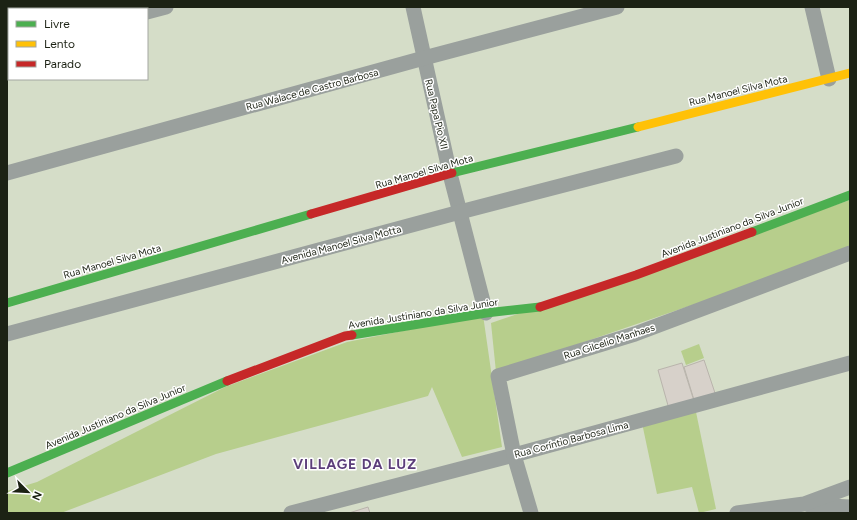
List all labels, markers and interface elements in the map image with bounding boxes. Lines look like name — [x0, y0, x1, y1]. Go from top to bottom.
legend — [8, 8, 148, 80]
text: Livre — [44, 17, 70, 31]
text: Lento — [44, 37, 75, 51]
text: Parado — [44, 57, 81, 71]
street label: Rua Walace de Castro Barbosa — [245, 66, 380, 113]
street label: Rua Manoel Silva Mota — [688, 72, 789, 109]
street label: Rua Papa Pio XII — [422, 78, 451, 150]
street label: Rua Manoel Silva Mota — [374, 151, 474, 192]
street label: Avenida Justiniano da Silva Junior — [659, 194, 806, 261]
street label: Avenida Manoel Silva Motta — [280, 222, 403, 267]
street label: Rua Manoel Silva Mota — [62, 241, 162, 282]
street label: Avenida Justiniano da Silva Junior — [347, 295, 499, 332]
street label: Rua Gilcelio Manhaes — [562, 320, 657, 362]
street label: Avenida Justiniano da Silva Junior — [43, 381, 188, 452]
street label: Rua Coríntio Barbosa Lima — [513, 418, 630, 461]
district label: VILLAGE DA LUZ — [293, 456, 417, 473]
north arrow — [8, 472, 48, 512]
text: N — [29, 489, 44, 502]

